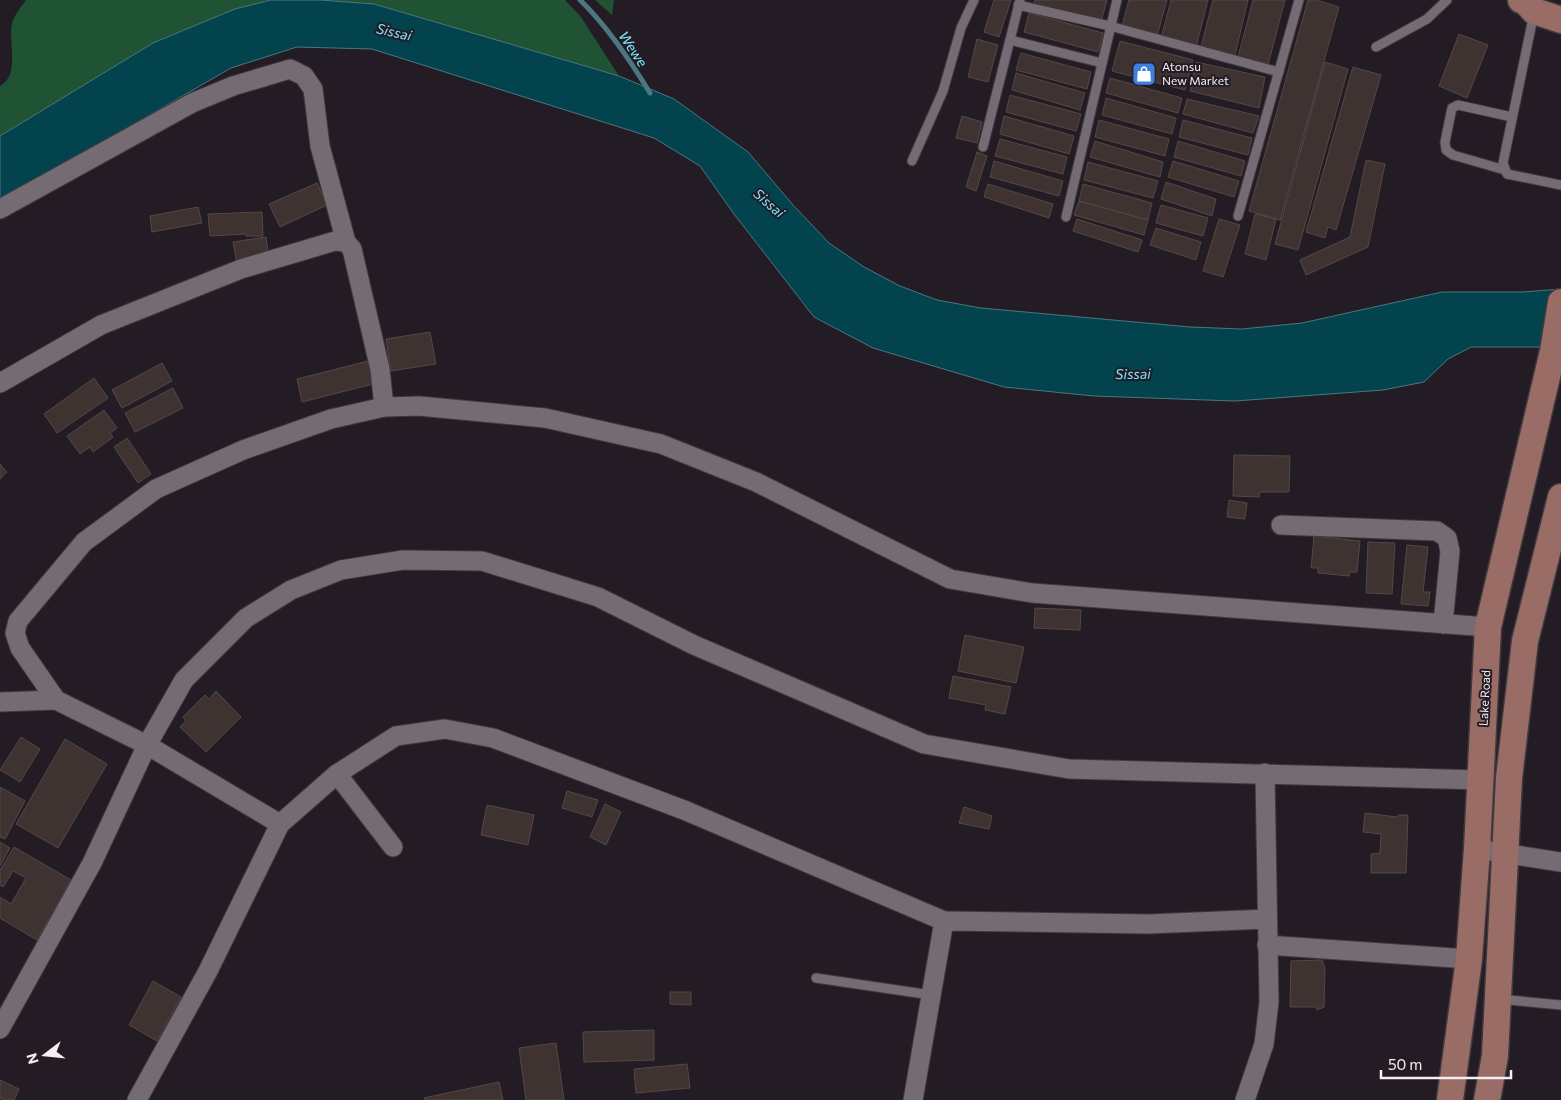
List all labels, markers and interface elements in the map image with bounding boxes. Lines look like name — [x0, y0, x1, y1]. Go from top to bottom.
water label: Sissai — [375, 19, 414, 44]
water label: Wewe — [615, 28, 652, 70]
place label: Atonsu New Market — [1162, 59, 1229, 87]
shop icon: Atonsu New Market — [1131, 61, 1157, 87]
water label: Sissai — [750, 185, 789, 221]
water label: Sissai — [1115, 365, 1151, 382]
street label: Lake Road — [1476, 670, 1492, 726]
north arrow — [20, 1030, 70, 1080]
scale bar — [1381, 1048, 1511, 1080]
text: N — [22, 1051, 42, 1066]
text: 50 m — [1388, 1055, 1422, 1073]

